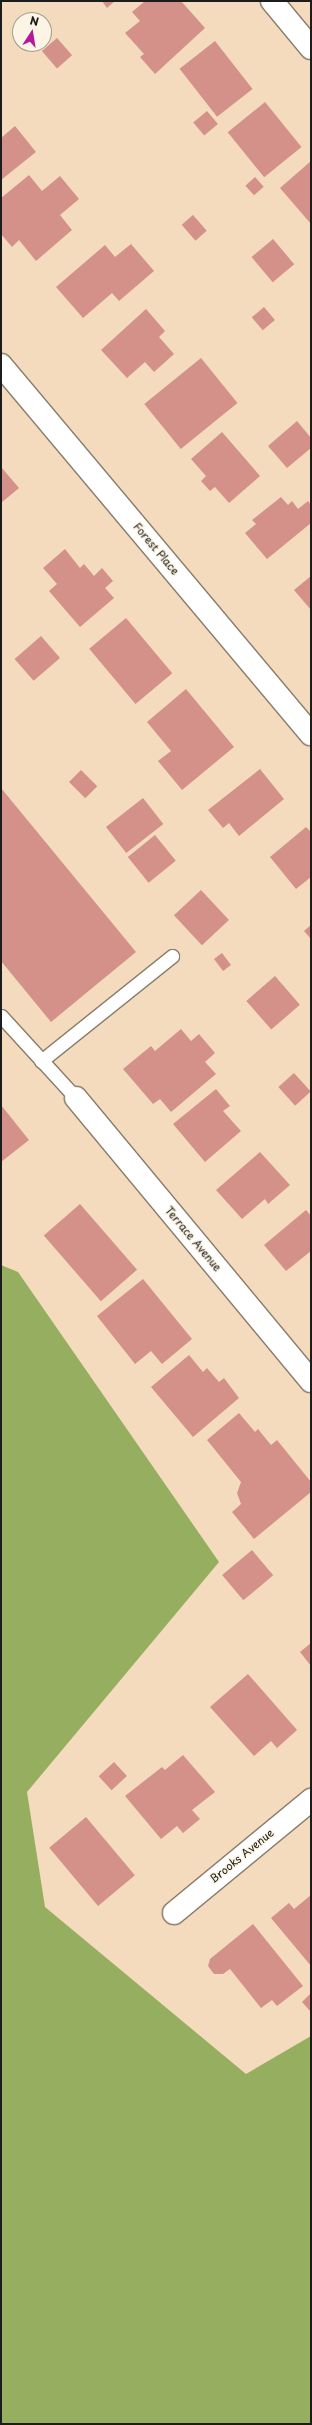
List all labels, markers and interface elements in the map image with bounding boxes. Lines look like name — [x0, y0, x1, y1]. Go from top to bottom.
north arrow — [12, 12, 52, 52]
text: N — [28, 12, 40, 30]
street label: Forest Place — [130, 520, 182, 578]
street label: Terrace Avenue — [162, 1204, 224, 1274]
street label: Brooks Avenue — [207, 1826, 277, 1886]

